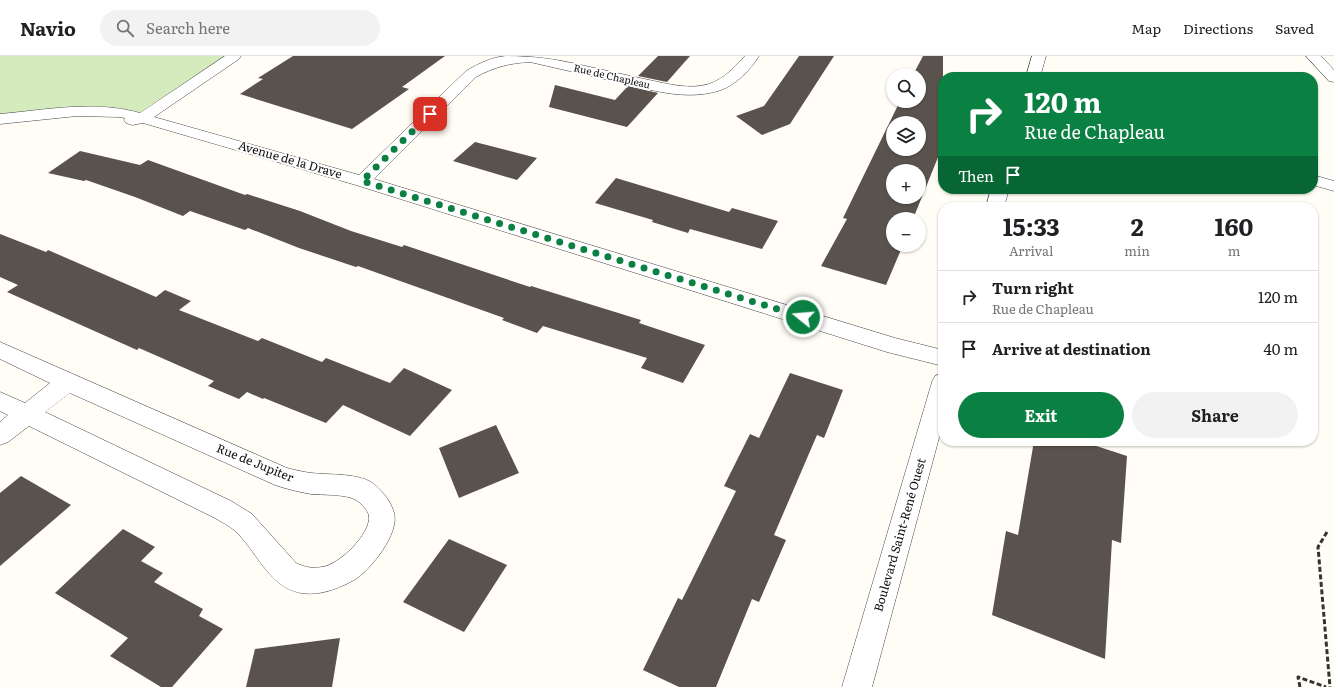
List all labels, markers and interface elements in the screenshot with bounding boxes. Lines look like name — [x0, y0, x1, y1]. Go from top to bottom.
search box — [100, 10, 380, 46]
text: Navio — [20, 14, 76, 42]
text: Search here — [146, 16, 230, 39]
icon: search — [114, 17, 136, 39]
text: Map — [1131, 18, 1161, 38]
text: Directions — [1183, 18, 1253, 38]
text: Saved — [1275, 18, 1314, 38]
street label: Rue de Chapleau — [572, 59, 653, 92]
map controls — [886, 68, 926, 252]
button: search — [886, 68, 926, 108]
text: 120 m — [1024, 80, 1101, 122]
icon: right — [958, 88, 1010, 140]
pin — [413, 97, 447, 131]
icon: arrive — [419, 103, 441, 125]
button: layers — [886, 116, 926, 156]
text: Rue de Chapleau — [1024, 118, 1165, 145]
street label: Avenue de la Drave — [236, 136, 344, 182]
button: + — [886, 164, 926, 204]
text: Then — [958, 164, 994, 187]
icon: arrive — [1002, 164, 1024, 186]
text: 15:33 — [1003, 208, 1060, 243]
text: 2 — [1131, 208, 1144, 243]
text: 160 — [1215, 208, 1253, 243]
button: − — [886, 212, 926, 252]
text: Arrival — [1009, 241, 1053, 260]
text: min — [1124, 241, 1150, 260]
text: m — [1228, 241, 1240, 260]
text: Turn right — [992, 276, 1074, 299]
text: 120 m — [1258, 285, 1298, 308]
icon: right — [958, 286, 980, 308]
position arrow — [782, 296, 824, 338]
text: Rue de Chapleau — [992, 299, 1094, 318]
text: Arrive at destination — [992, 337, 1151, 360]
text: 40 m — [1264, 337, 1298, 360]
icon: arrive — [958, 338, 980, 360]
button: Exit — [958, 392, 1124, 438]
button: Share — [1132, 392, 1298, 438]
street label: Rue de Jupiter — [214, 438, 297, 486]
street label: Boulevard Saint-René Ouest — [868, 456, 930, 614]

